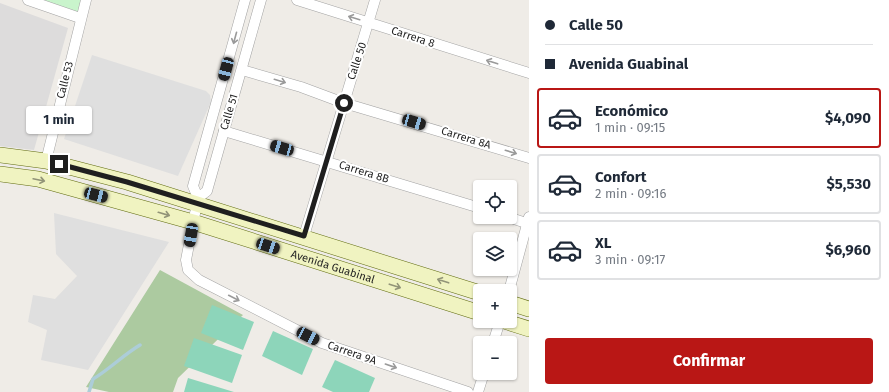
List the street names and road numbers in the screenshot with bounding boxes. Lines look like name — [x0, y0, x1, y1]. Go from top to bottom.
street label: Carrera 8 — [390, 24, 436, 50]
street label: Calle 50 — [345, 41, 369, 81]
street label: Calle 53 — [54, 60, 76, 100]
street label: Calle 51 — [217, 92, 241, 132]
street label: Carrera 8A — [440, 124, 493, 152]
street label: Carrera 8B — [337, 158, 391, 186]
street label: Avenida Guabinal — [289, 247, 377, 286]
street label: Carrera 9A — [326, 339, 379, 368]

